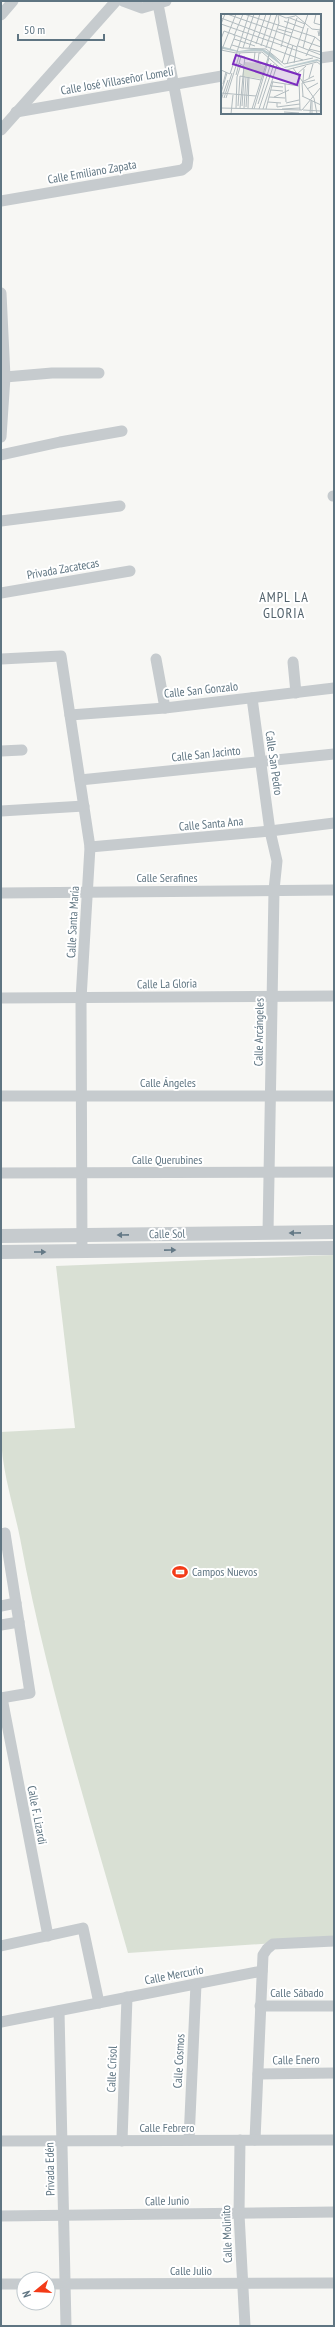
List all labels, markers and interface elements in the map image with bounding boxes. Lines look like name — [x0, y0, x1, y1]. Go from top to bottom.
inset map — [221, 14, 321, 114]
scale bar — [18, 16, 104, 42]
text: 50 m — [24, 22, 45, 37]
street label: Calle José Villaseñor Lomelí — [59, 63, 175, 98]
street label: Calle Emiliano Zapata — [46, 156, 138, 187]
street label: Privada Zacatecas — [26, 555, 100, 582]
district label: AMPL LA GLORIA — [259, 588, 309, 622]
street label: Calle San Gonzalo — [163, 678, 239, 701]
street label: Calle San Pedro — [263, 730, 286, 796]
street label: Calle San Jacinto — [171, 742, 241, 765]
street label: Calle Santa Ana — [178, 813, 244, 834]
street label: Calle Serafines — [137, 870, 197, 885]
street label: Calle Santa María — [63, 885, 82, 958]
street label: Calle La Gloria — [137, 975, 197, 992]
street label: Calle Arcángeles — [250, 998, 267, 1066]
street label: Calle Ángeles — [140, 1075, 196, 1090]
street label: Calle Querubines — [132, 1152, 202, 1167]
street label: Calle Sol — [149, 1226, 185, 1241]
one-way arrow — [288, 1230, 301, 1236]
one-way arrow — [116, 1232, 129, 1238]
one-way arrow — [164, 1247, 177, 1253]
one-way arrow — [34, 1249, 47, 1255]
sports icon: Campos Nuevos — [171, 1563, 189, 1581]
place label: Campos Nuevos — [192, 1564, 257, 1579]
street label: Calle F. Lizardi — [24, 1784, 51, 1846]
street label: Calle Mercurio — [143, 1961, 205, 1988]
street label: Calle Sábado — [270, 1985, 324, 2000]
street label: Calle Cosmos — [170, 2033, 187, 2089]
street label: Calle Crisol — [103, 2045, 120, 2092]
street label: Calle Enero — [272, 2052, 320, 2067]
street label: Calle Febrero — [139, 2120, 195, 2135]
street label: Privada Edén — [42, 2142, 57, 2196]
street label: Calle Junio — [145, 2193, 189, 2208]
street label: Calle Molinito — [218, 2205, 235, 2263]
street label: Calle Julio — [170, 2263, 212, 2278]
north arrow — [16, 2271, 56, 2311]
text: N — [19, 2289, 34, 2299]

